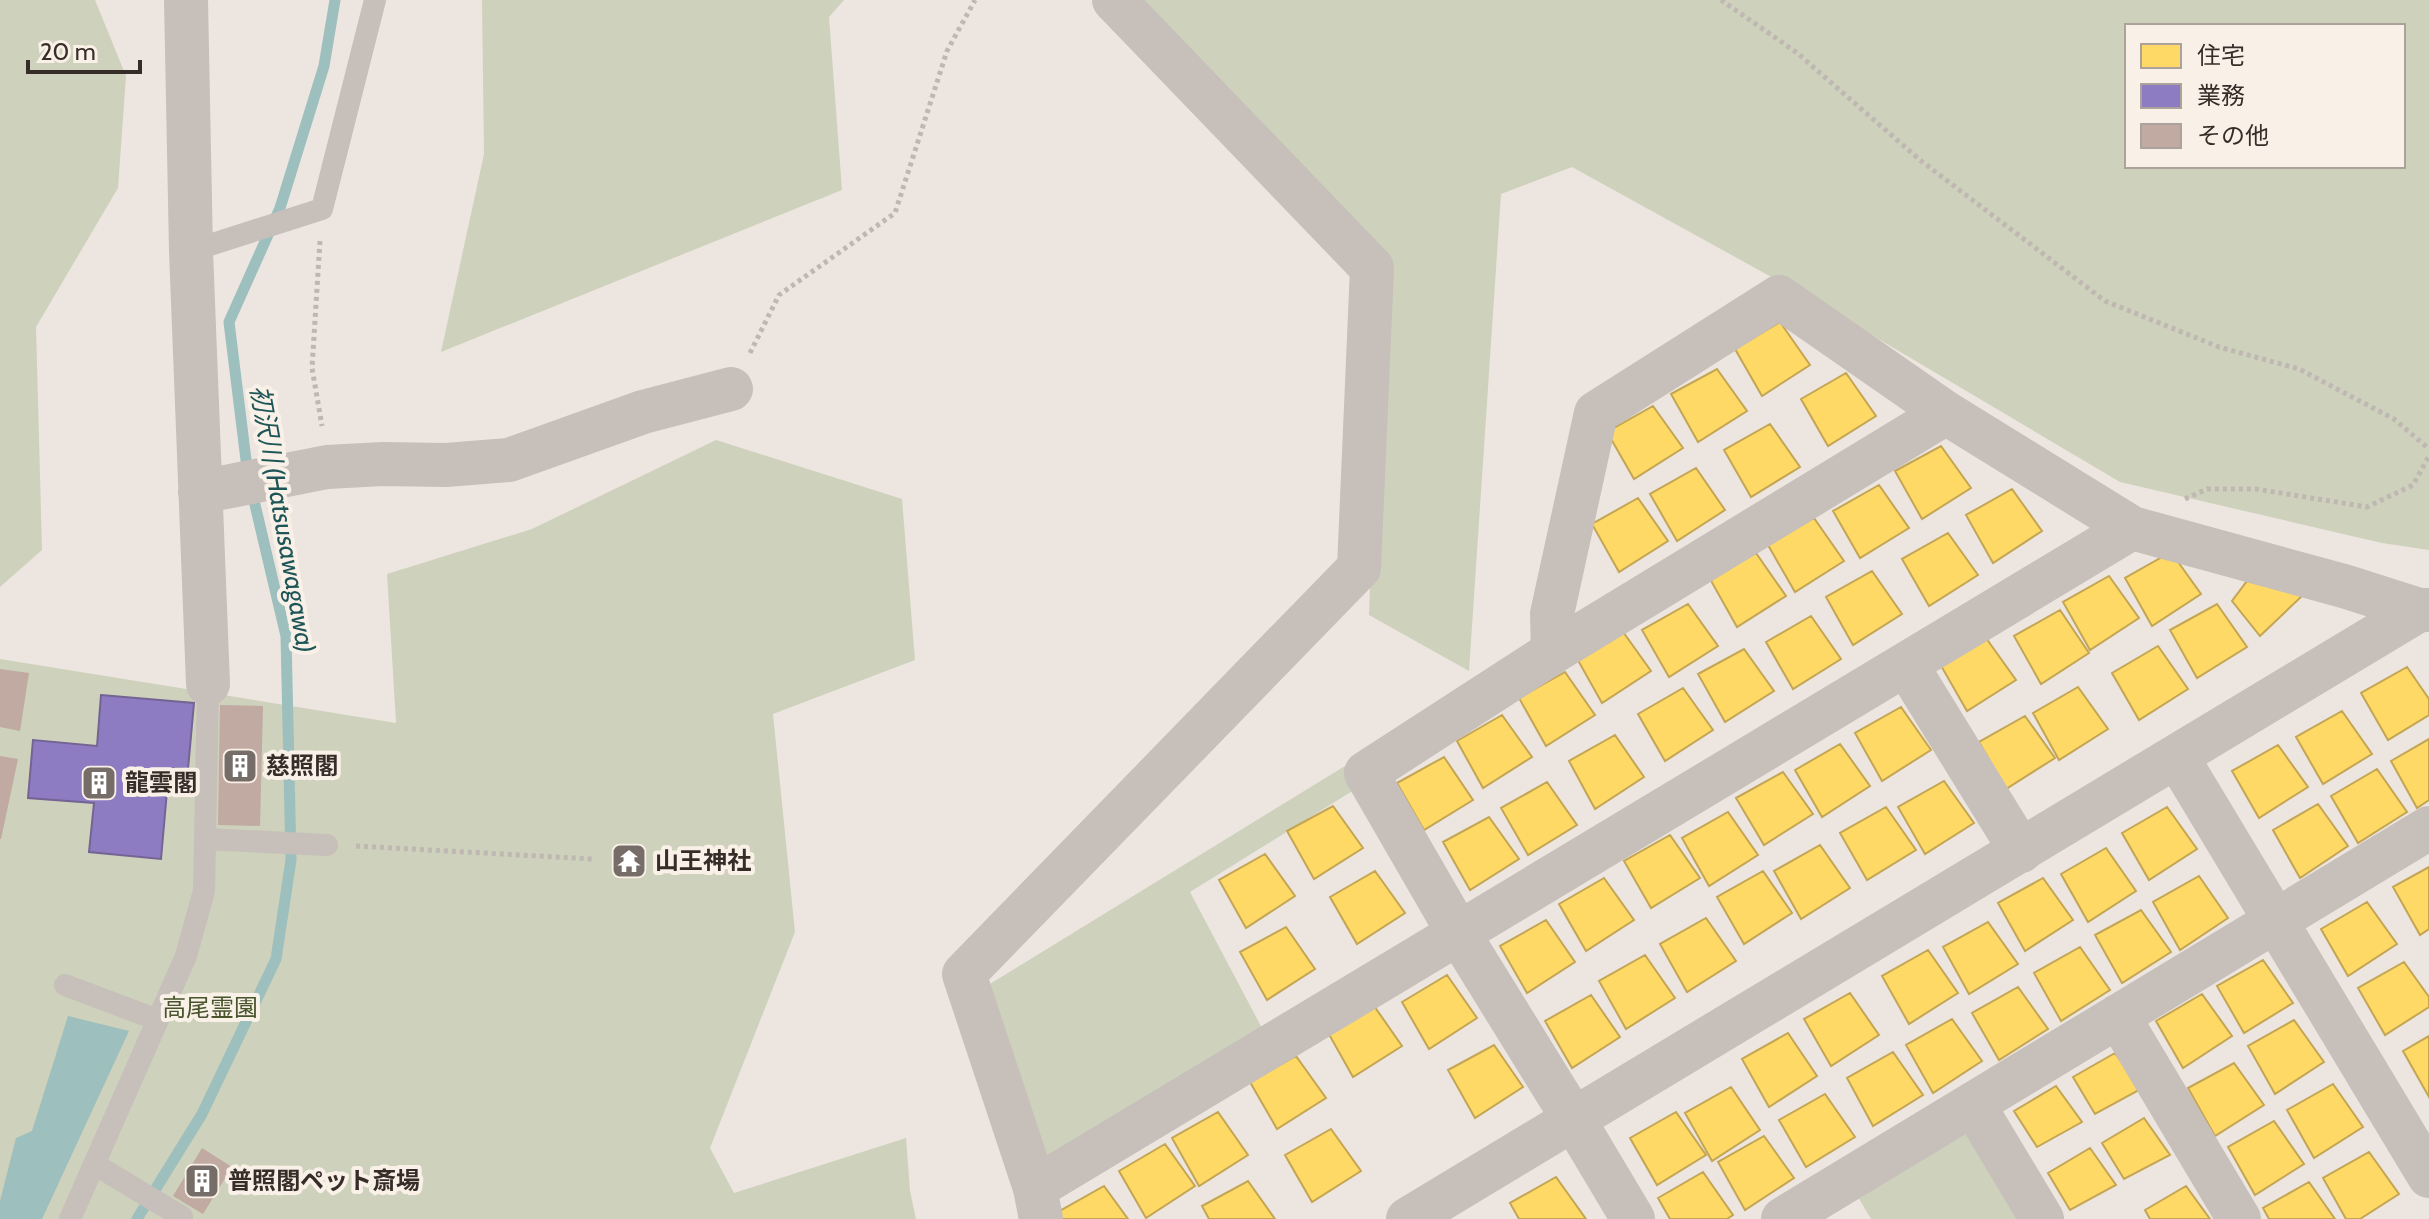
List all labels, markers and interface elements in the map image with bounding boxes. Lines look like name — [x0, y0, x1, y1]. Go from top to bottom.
scale bar — [28, 24, 140, 74]
legend — [2125, 24, 2405, 168]
text: 20 m — [40, 37, 96, 66]
text: 住宅 — [2197, 41, 2245, 70]
text: 業務 — [2197, 81, 2245, 110]
text: その他 — [2197, 121, 2269, 150]
water label: 初沢川 (Hatsusawagawa) — [244, 383, 322, 655]
building icon: 慈照閣 — [221, 747, 259, 785]
place label: 慈照閣 — [266, 751, 338, 780]
building icon: 龍雲閣 — [80, 764, 118, 802]
place label: 龍雲閣 — [125, 768, 197, 797]
temple icon: 山王神社 — [610, 842, 648, 880]
place label: 山王神社 — [655, 846, 751, 875]
park label: 高尾霊園 — [162, 993, 258, 1022]
building icon: 普照閣ペット斎場 — [183, 1162, 221, 1200]
place label: 普照閣ペット斎場 — [228, 1166, 420, 1195]

